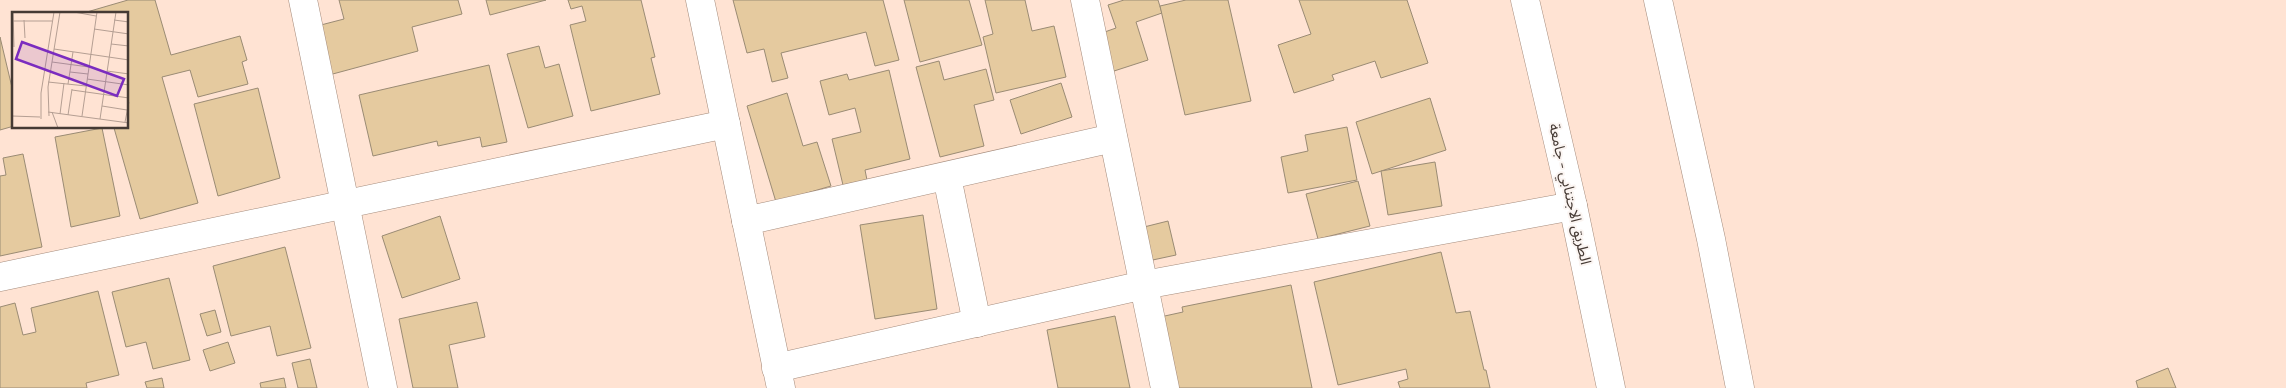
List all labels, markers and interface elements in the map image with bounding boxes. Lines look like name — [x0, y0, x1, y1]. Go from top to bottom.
inset map — [12, 12, 129, 129]
street label: الطريق الاجتنابي - جامعة — [1543, 121, 1596, 267]

